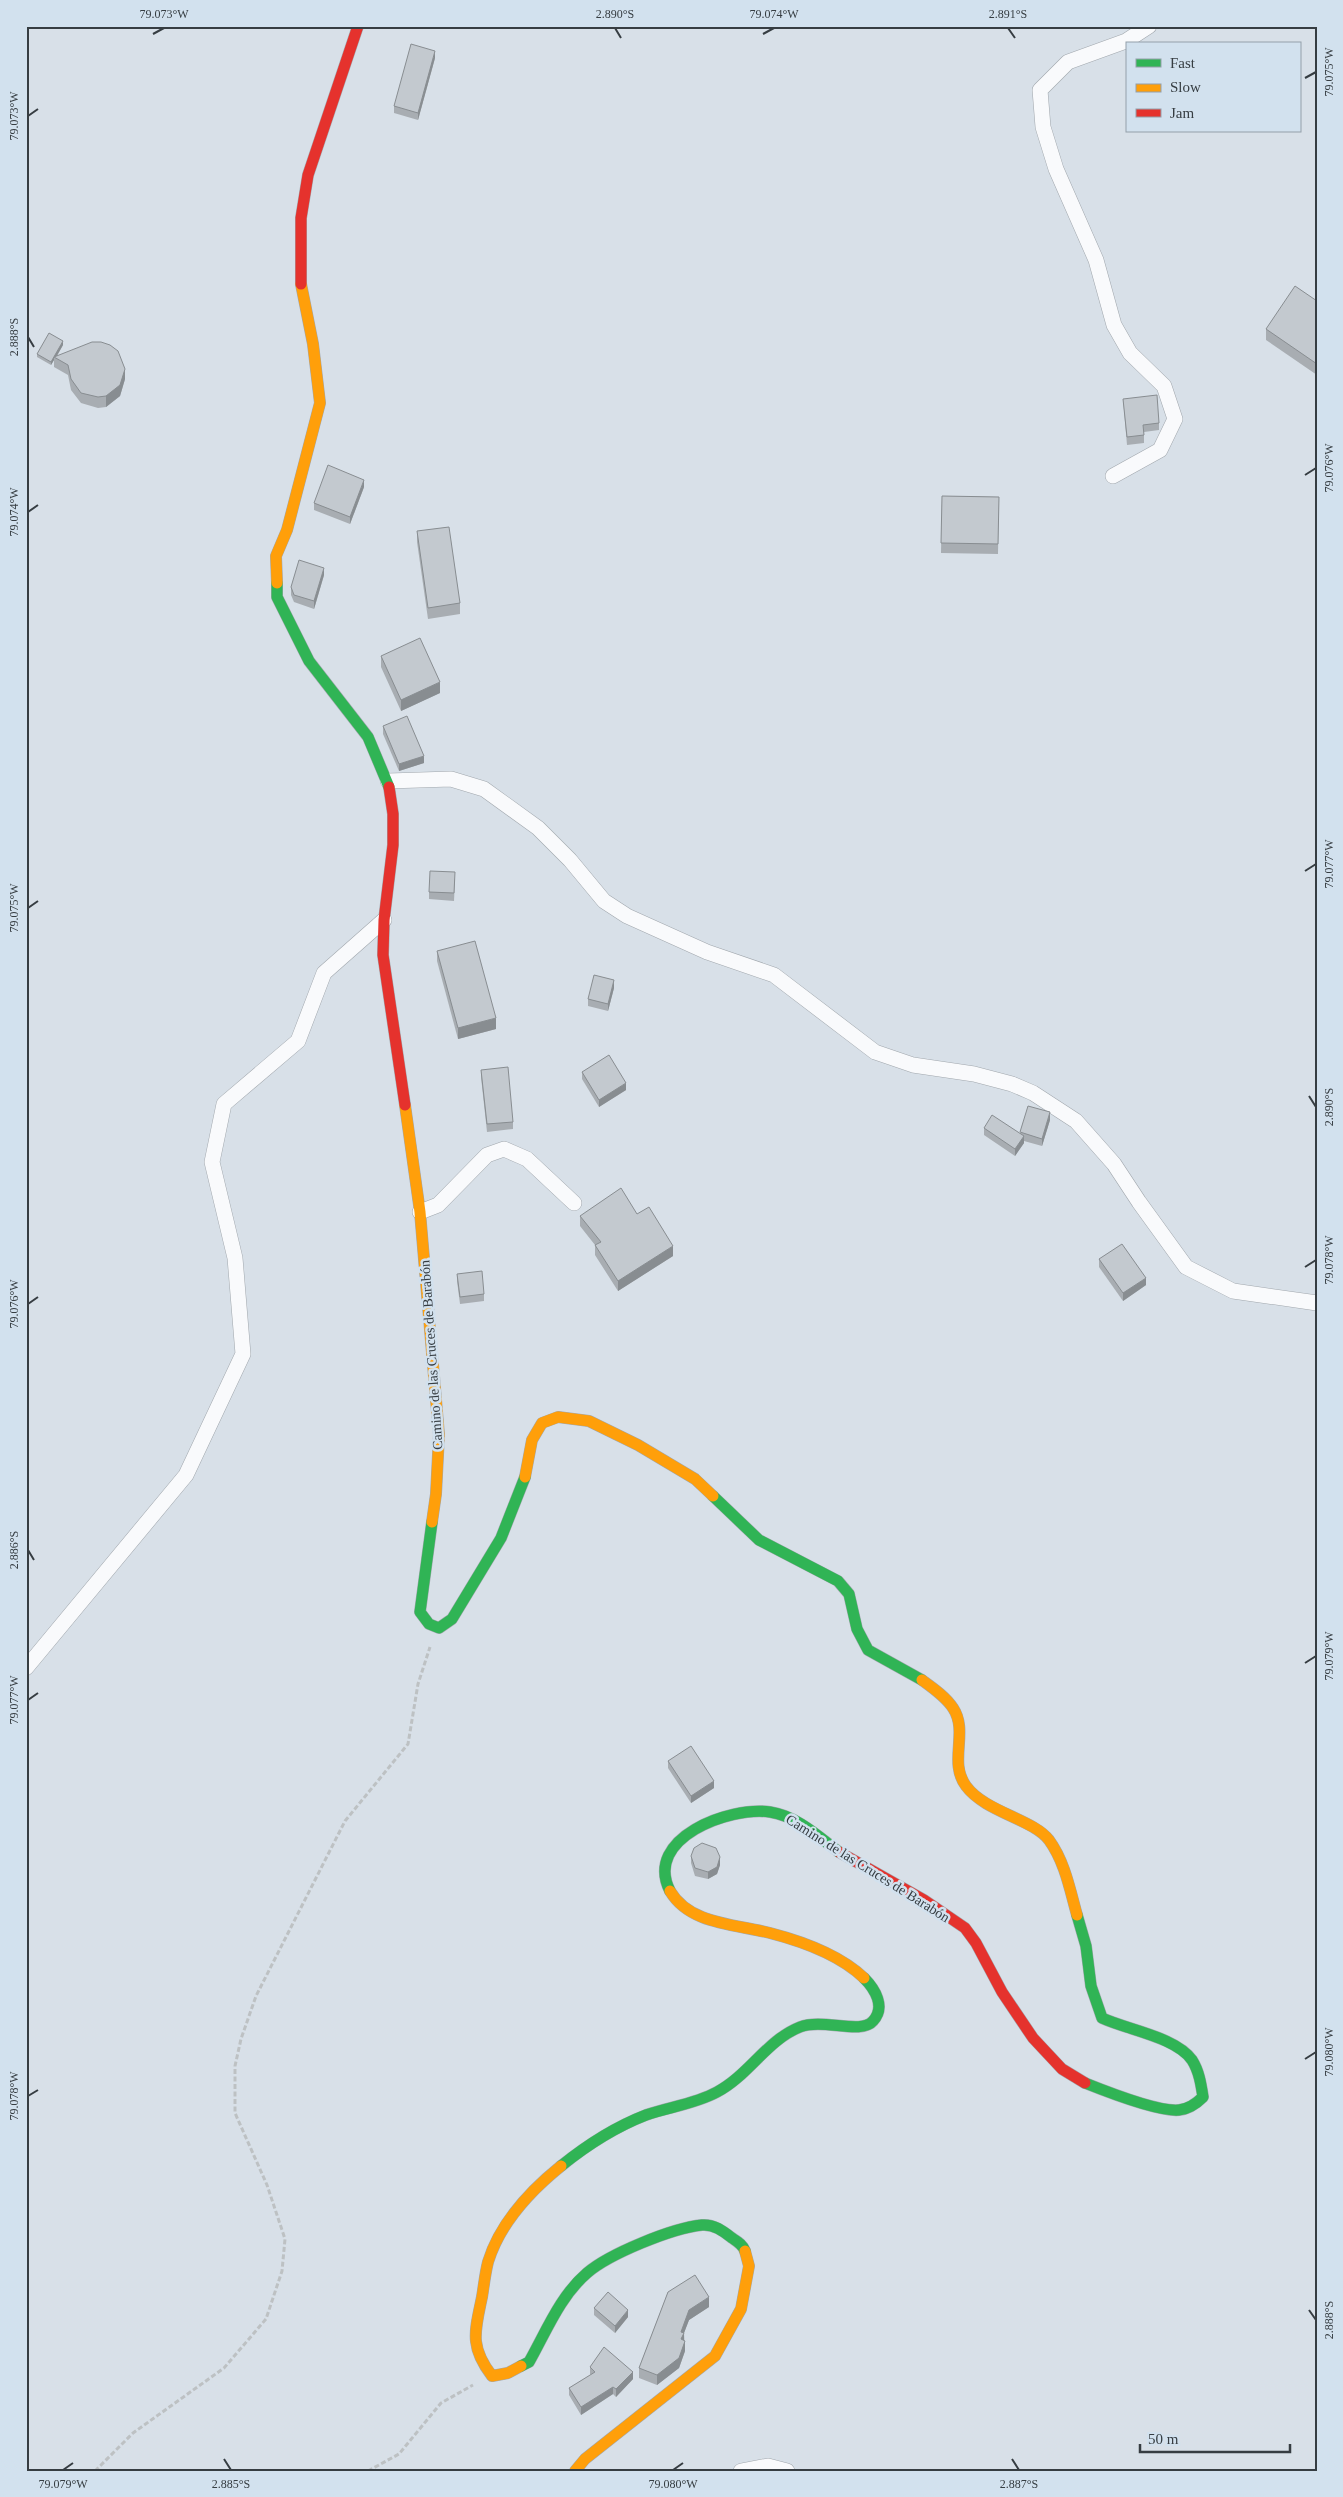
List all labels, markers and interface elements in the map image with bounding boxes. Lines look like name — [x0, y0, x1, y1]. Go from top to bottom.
text: 79.073°W — [139, 7, 189, 21]
text: 2.890°S — [596, 7, 634, 21]
text: 79.074°W — [749, 7, 799, 21]
text: 2.891°S — [989, 7, 1027, 21]
legend — [1126, 42, 1300, 132]
text: 79.075°W — [1322, 47, 1336, 97]
text: Fast — [1170, 55, 1196, 71]
text: Slow — [1170, 79, 1201, 95]
text: 79.073°W — [7, 91, 21, 141]
text: Jam — [1170, 105, 1194, 121]
text: 2.888°S — [7, 318, 21, 356]
text: 79.076°W — [1322, 443, 1336, 493]
text: 79.074°W — [7, 487, 21, 537]
text: 79.077°W — [1322, 839, 1336, 889]
text: 79.075°W — [7, 883, 21, 933]
text: 2.890°S — [1322, 1088, 1336, 1126]
text: 79.078°W — [1322, 1235, 1336, 1285]
street label: Camino de las Cruces de Barabón — [417, 1260, 446, 1450]
text: 79.076°W — [7, 1279, 21, 1329]
text: 2.886°S — [7, 1531, 21, 1569]
text: 79.079°W — [1322, 1631, 1336, 1681]
text: 79.077°W — [7, 1675, 21, 1725]
street label: Camino de las Cruces de Barabón — [783, 1812, 952, 1925]
text: 79.080°W — [1322, 2027, 1336, 2077]
text: 79.078°W — [7, 2071, 21, 2121]
text: 2.888°S — [1322, 2301, 1336, 2339]
scale bar — [1140, 2422, 1290, 2454]
text: 50 m — [1148, 2431, 1179, 2447]
text: 79.079°W — [38, 2477, 88, 2491]
text: 2.885°S — [212, 2477, 250, 2491]
text: 79.080°W — [648, 2477, 698, 2491]
text: 2.887°S — [1000, 2477, 1038, 2491]

